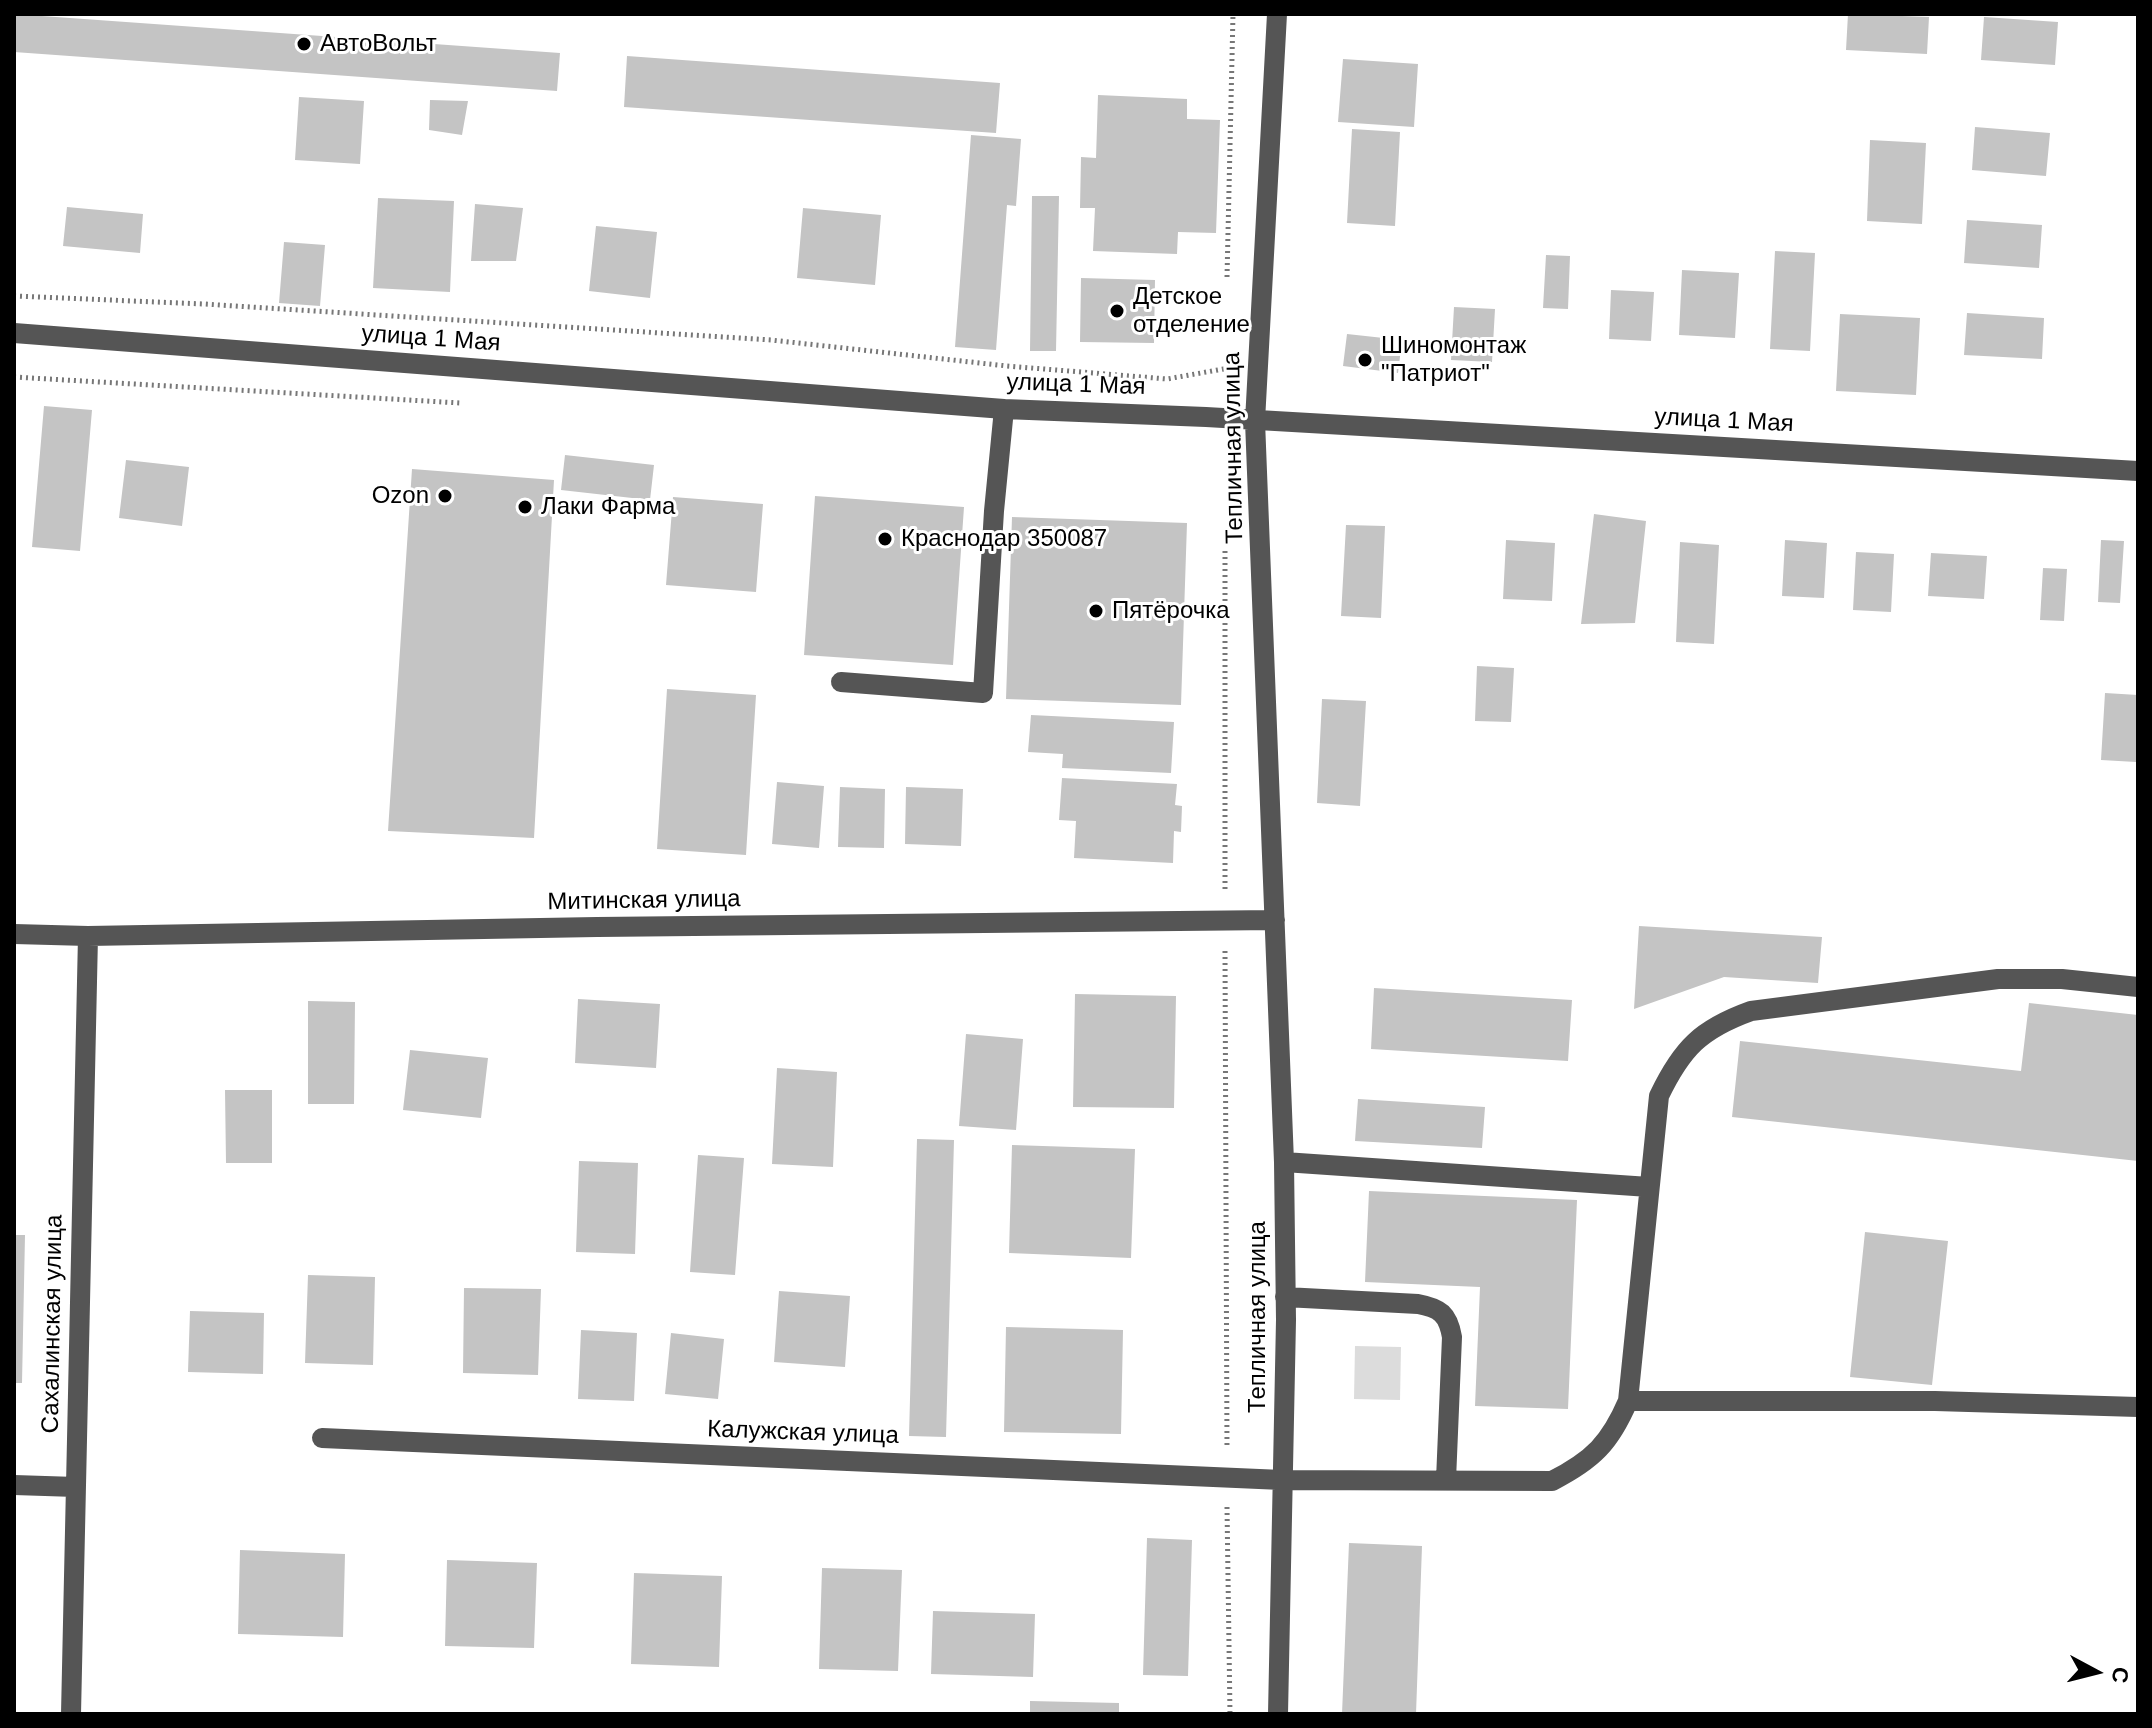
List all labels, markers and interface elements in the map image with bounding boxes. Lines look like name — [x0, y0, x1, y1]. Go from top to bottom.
place label: АвтоВольт — [320, 30, 437, 58]
marker: АвтоВольт — [295, 35, 313, 53]
place label: Детское отделение — [1133, 283, 1250, 339]
marker: Детское отделение — [1108, 302, 1126, 320]
street label: улица 1 Мая — [361, 320, 501, 358]
place label: Шиномонтаж "Патриот" — [1381, 332, 1526, 388]
marker: Шиномонтаж "Патриот" — [1356, 351, 1374, 369]
street label: Тепличная улица — [1218, 352, 1250, 544]
street label: улица 1 Мая — [1006, 368, 1146, 402]
street label: улица 1 Мая — [1654, 403, 1794, 439]
place label: Ozon — [372, 482, 429, 510]
marker: Ozon — [436, 487, 454, 505]
place label: Лаки Фарма — [541, 493, 675, 521]
marker: Лаки Фарма — [516, 498, 534, 516]
place label: Краснодар 350087 — [901, 525, 1107, 553]
marker: Краснодар 350087 — [876, 530, 894, 548]
place label: Пятёрочка — [1112, 597, 1230, 625]
marker: Пятёрочка — [1087, 602, 1105, 620]
street label: Митинская улица — [547, 885, 741, 917]
street label: Сахалинская улица — [37, 1214, 69, 1434]
street label: Тепличная улица — [1244, 1221, 1272, 1413]
street label: Калужская улица — [707, 1415, 899, 1451]
north arrow — [2056, 1632, 2136, 1712]
text: С — [2107, 1666, 2134, 1684]

